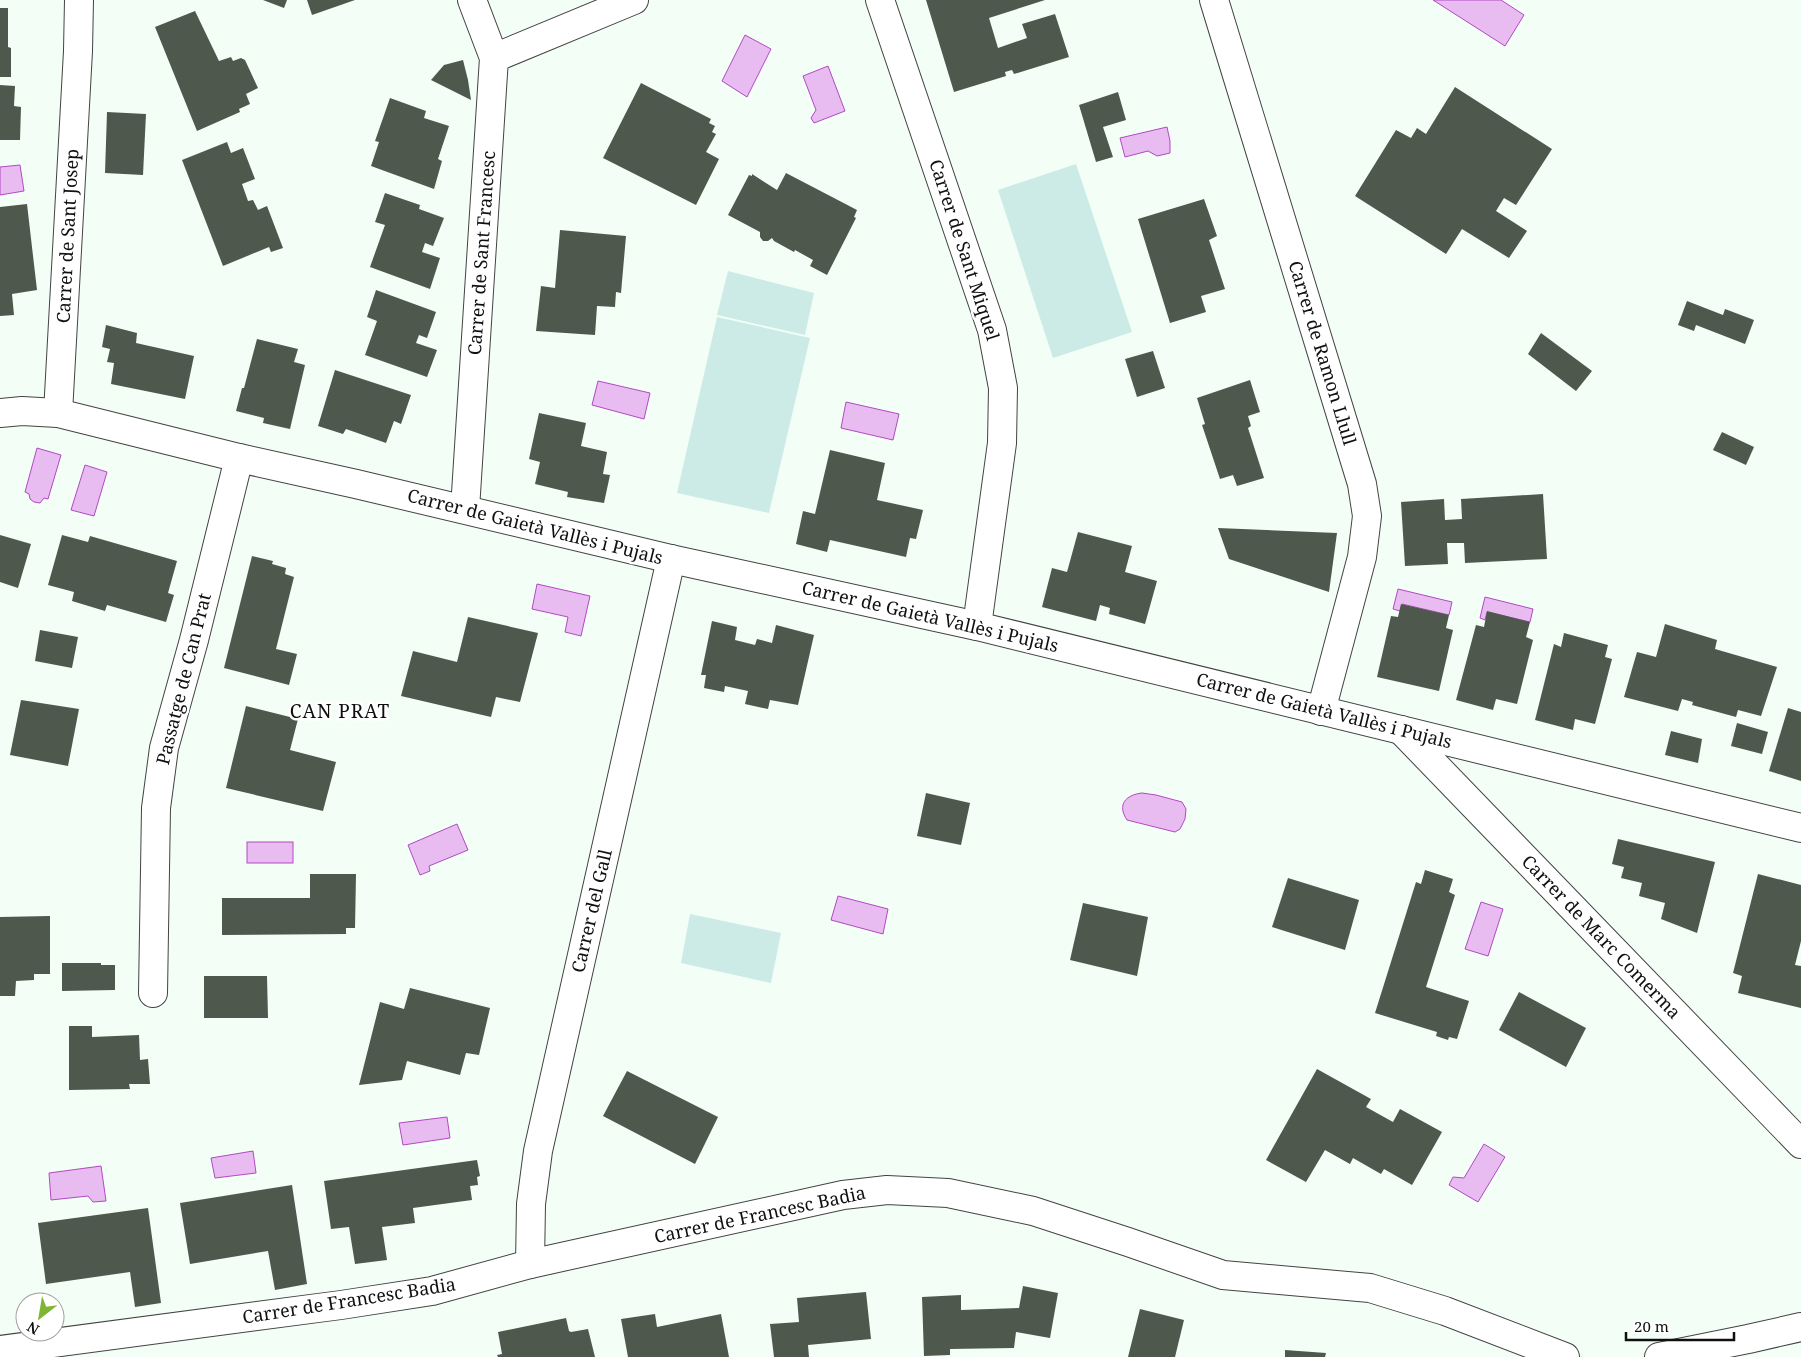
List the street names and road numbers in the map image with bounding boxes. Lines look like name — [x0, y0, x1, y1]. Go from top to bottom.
street label: Carrer de Sant Josep — [50, 148, 84, 324]
street label: Carrer de Sant Francesc — [462, 150, 500, 356]
street label: Carrer de Sant Miquel — [924, 156, 1006, 344]
street label: Carrer de Ramon Llull — [1284, 258, 1363, 448]
street label: Carrer de Gaietà Vallès i Pujals — [405, 483, 666, 569]
street label: Carrer de Gaietà Vallès i Pujals — [800, 575, 1061, 657]
street label: Passatge de Can Prat — [150, 590, 216, 767]
street label: Carrer de Gaietà Vallès i Pujals — [1194, 667, 1455, 753]
street label: Carrer del Gall — [565, 846, 617, 975]
street label: Carrer de Marc Comerma — [1517, 849, 1686, 1023]
street label: Carrer de Francesc Badia — [652, 1180, 868, 1248]
street label: Carrer de Francesc Badia — [240, 1271, 457, 1329]

